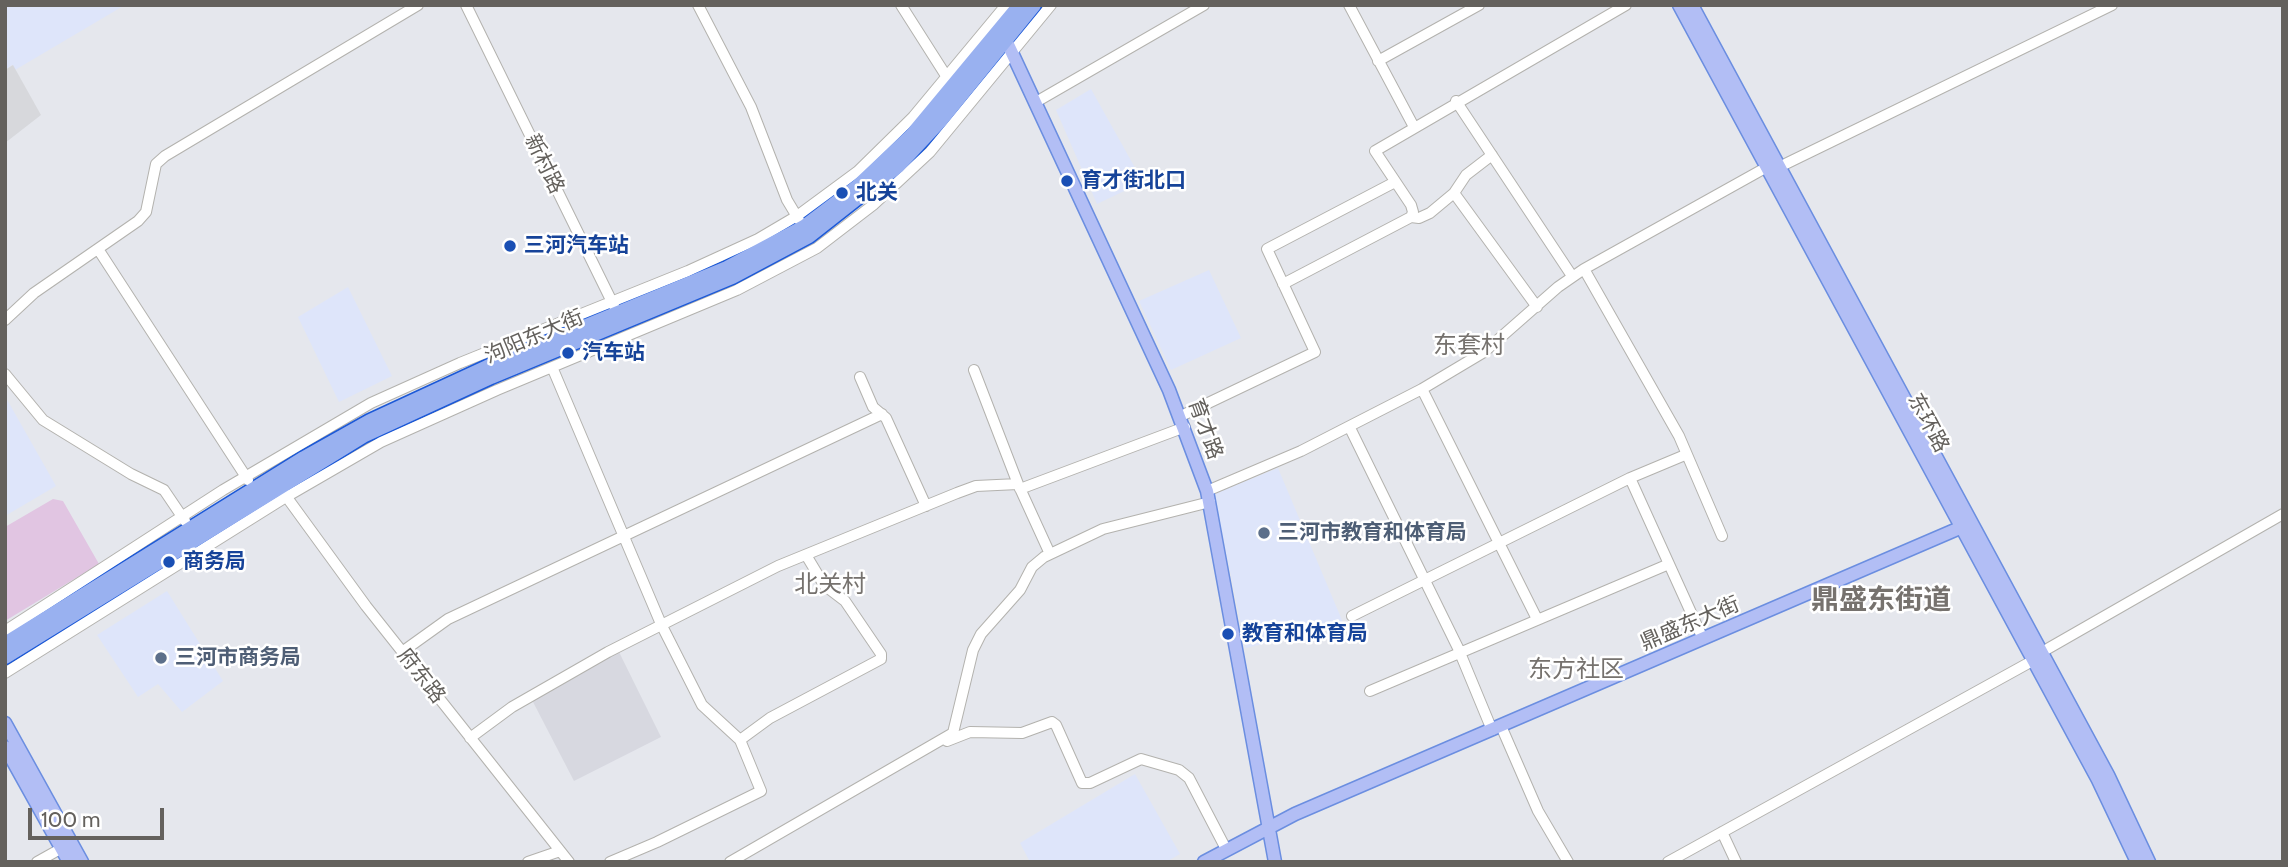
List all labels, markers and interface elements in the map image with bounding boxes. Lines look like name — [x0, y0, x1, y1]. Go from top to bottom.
street label: 新村路 — [519, 130, 569, 198]
place label: 育才街北口 — [1081, 168, 1186, 194]
marker: 育才街北口 — [1059, 173, 1075, 189]
place label: 北关 — [856, 180, 898, 206]
marker: 北关 — [834, 185, 850, 201]
place label: 三河汽车站 — [524, 233, 629, 259]
marker: 三河汽车站 — [502, 238, 518, 254]
street label: 泃阳东大街 — [481, 305, 587, 369]
district label: 东套村 — [1433, 332, 1505, 360]
place label: 汽车站 — [582, 340, 645, 366]
marker: 汽车站 — [560, 345, 576, 361]
street label: 东环路 — [1902, 389, 1954, 457]
street label: 育才路 — [1182, 395, 1228, 463]
place label: 三河市教育和体育局 — [1278, 520, 1467, 546]
marker: 三河市教育和体育局 — [1256, 525, 1272, 541]
place label: 商务局 — [183, 549, 246, 575]
marker: 商务局 — [161, 554, 177, 570]
district label: 北关村 — [794, 571, 866, 599]
district label: 鼎盛东街道 — [1811, 584, 1951, 618]
street label: 鼎盛东大街 — [1637, 592, 1743, 656]
place label: 教育和体育局 — [1242, 621, 1368, 647]
marker: 教育和体育局 — [1220, 626, 1236, 642]
street label: 府东路 — [392, 643, 450, 709]
place label: 三河市商务局 — [175, 645, 301, 671]
marker: 三河市商务局 — [153, 650, 169, 666]
district label: 东方社区 — [1528, 656, 1624, 684]
scale bar — [32, 794, 168, 838]
text: 100 m — [41, 807, 100, 832]

